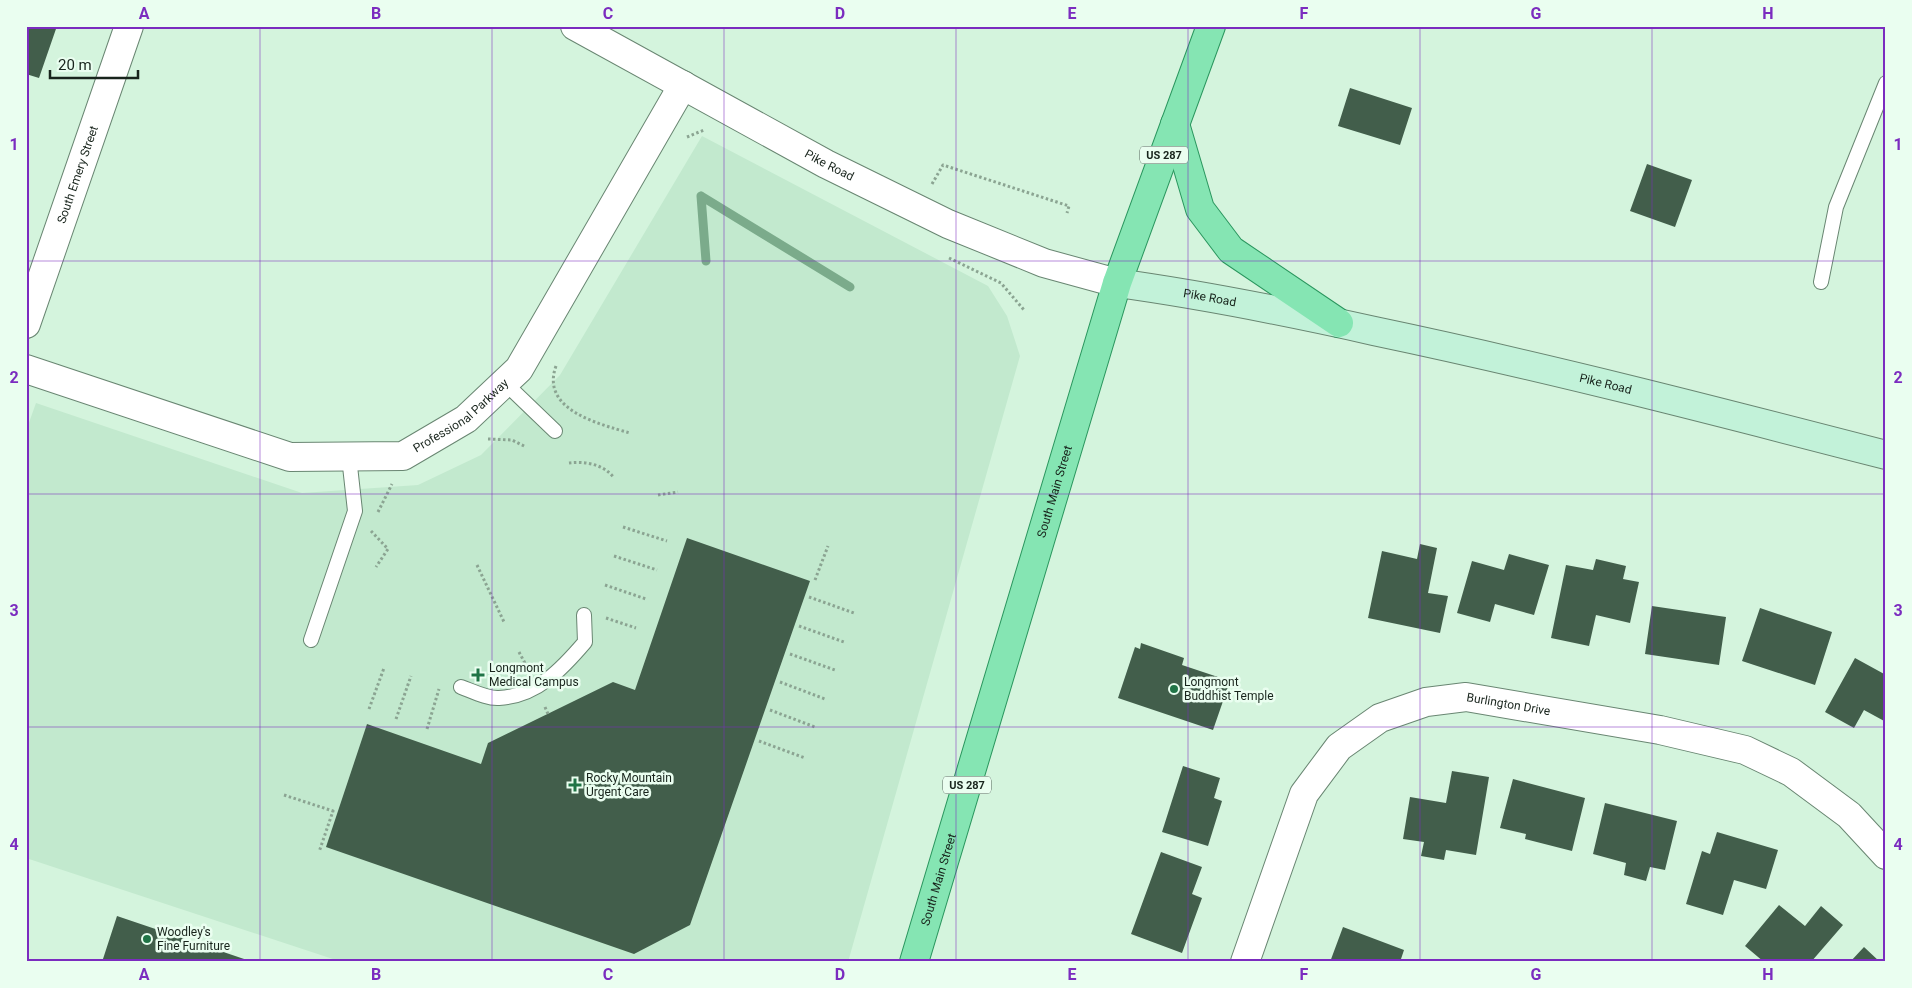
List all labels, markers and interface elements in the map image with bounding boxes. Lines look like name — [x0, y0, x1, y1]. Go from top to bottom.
text: A — [139, 4, 150, 23]
text: B — [371, 4, 381, 23]
text: C — [603, 4, 613, 23]
text: D — [835, 4, 845, 23]
text: E — [1068, 4, 1077, 23]
text: F — [1300, 4, 1309, 23]
text: G — [1531, 4, 1542, 23]
text: H — [1762, 4, 1774, 23]
scale bar — [50, 48, 138, 80]
text: 20 m — [58, 56, 92, 74]
street label: South Emery Street — [54, 124, 101, 225]
text: 1 — [9, 135, 19, 154]
text: 1 — [1893, 135, 1903, 154]
road number: US 287 — [1140, 146, 1188, 164]
street label: Pike Road — [802, 147, 856, 184]
street label: Pike Road — [1182, 286, 1237, 309]
text: 2 — [9, 368, 19, 387]
text: 2 — [1893, 368, 1903, 387]
street label: Pike Road — [1578, 371, 1633, 397]
street label: Professional Parkway — [411, 376, 511, 455]
street label: South Main Street — [1034, 444, 1075, 539]
text: 3 — [9, 601, 19, 620]
text: 3 — [1893, 601, 1903, 620]
place label: Longmont Medical Campus — [489, 661, 579, 689]
marker: Longmont Medical Campus — [471, 668, 485, 682]
place label: Longmont Buddhist Temple — [1184, 675, 1274, 703]
marker: Longmont Buddhist Temple — [1168, 683, 1180, 695]
street label: Burlington Drive — [1466, 690, 1551, 718]
place label: Rocky Mountain Urgent Care — [586, 771, 672, 799]
road number: US 287 — [943, 776, 991, 794]
marker: Rocky Mountain Urgent Care — [568, 778, 582, 792]
street label: South Main Street — [918, 832, 959, 927]
text: 4 — [9, 835, 19, 854]
text: 4 — [1893, 835, 1903, 854]
place label: Woodley's Fine Furniture — [157, 925, 230, 953]
marker: Woodley's Fine Furniture — [141, 933, 153, 945]
text: A — [139, 965, 150, 984]
text: B — [371, 965, 381, 984]
text: C — [603, 965, 613, 984]
text: D — [835, 965, 845, 984]
text: E — [1068, 965, 1077, 984]
text: F — [1300, 965, 1309, 984]
text: G — [1531, 965, 1542, 984]
text: H — [1762, 965, 1774, 984]

